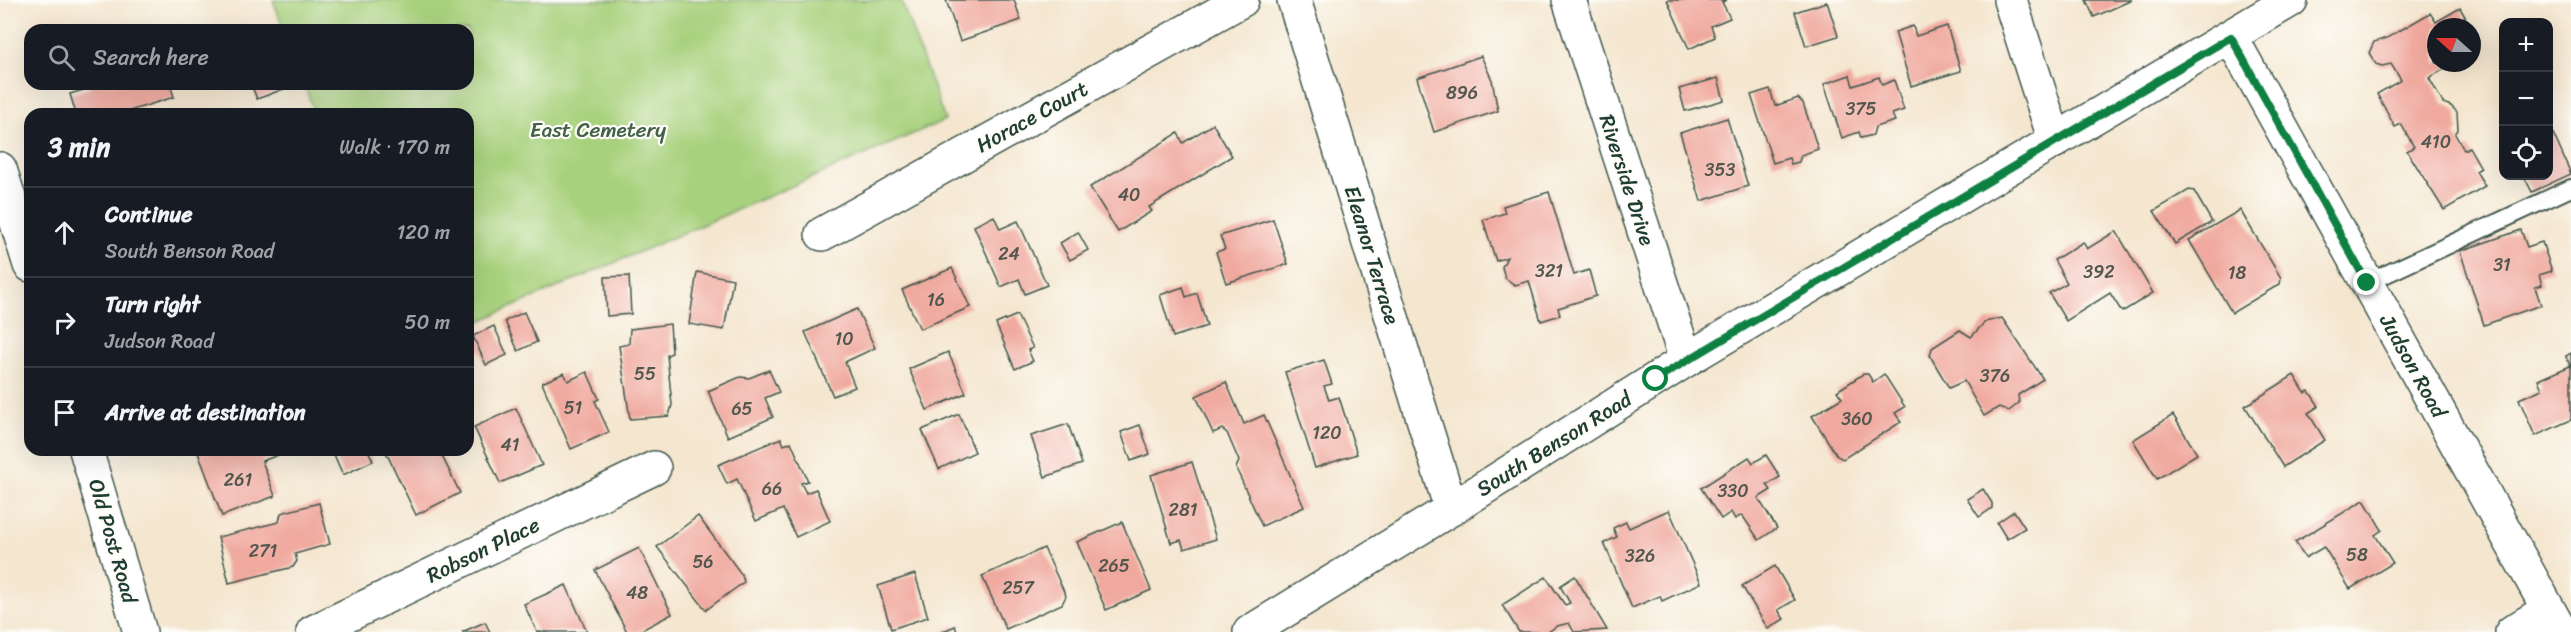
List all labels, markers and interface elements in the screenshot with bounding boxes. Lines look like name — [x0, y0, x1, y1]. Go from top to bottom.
north arrow — [2427, 18, 2481, 72]
map controls — [2499, 18, 2553, 180]
button: + — [2499, 18, 2553, 72]
search box — [24, 24, 474, 90]
text: Search here — [93, 38, 209, 77]
icon: search — [45, 41, 78, 74]
street label: Horace Court — [969, 70, 1095, 164]
button: − — [2499, 72, 2553, 126]
house number: 896 — [1446, 77, 1478, 109]
house number: 375 — [1845, 93, 1877, 125]
street label: Riverside Drive — [1588, 109, 1666, 251]
park label: East Cemetery — [530, 111, 666, 149]
text: 3 min — [48, 124, 110, 170]
house number: 410 — [2421, 126, 2451, 158]
button: locate — [2499, 126, 2553, 180]
text: Walk · 170 m — [339, 130, 450, 165]
house number: 353 — [1705, 154, 1735, 186]
house number: 40 — [1118, 179, 1140, 211]
street label: Eleanor Terrace — [1333, 181, 1411, 329]
text: Continue — [105, 195, 193, 234]
text: 120 m — [397, 215, 450, 250]
icon: ahead — [48, 216, 81, 249]
text: South Benson Road — [105, 234, 274, 269]
house number: 24 — [998, 238, 1020, 270]
house number: 31 — [2493, 249, 2511, 281]
house number: 321 — [1535, 255, 1563, 287]
house number: 392 — [2083, 256, 2115, 288]
house number: 18 — [2228, 257, 2246, 289]
route end — [2353, 269, 2379, 295]
house number: 16 — [927, 284, 945, 316]
text: Turn right — [105, 285, 200, 324]
text: 50 m — [405, 305, 450, 340]
icon: right — [48, 306, 81, 339]
street label: Judson Road — [2368, 306, 2458, 427]
house number: 10 — [834, 323, 854, 355]
text: Judson Road — [105, 324, 214, 359]
house number: 55 — [634, 358, 656, 390]
house number: 376 — [1980, 360, 2010, 392]
route start — [1642, 365, 1668, 391]
street label: South Benson Road — [1469, 380, 1641, 507]
house number: 51 — [564, 392, 583, 424]
text: Arrive at destination — [105, 393, 306, 432]
house number: 65 — [731, 393, 753, 425]
icon: arrive — [48, 396, 81, 429]
house number: 360 — [1841, 403, 1873, 435]
house number: 120 — [1312, 417, 1342, 449]
house number: 41 — [501, 429, 520, 461]
house number: 261 — [224, 464, 252, 496]
house number: 66 — [762, 473, 782, 505]
street label: Old Post Road — [77, 474, 149, 610]
house number: 330 — [1717, 475, 1749, 507]
house number: 281 — [1169, 494, 1198, 526]
street label: Robson Place — [420, 506, 547, 594]
house number: 271 — [249, 535, 277, 567]
house number: 58 — [2346, 539, 2368, 571]
house number: 326 — [1625, 540, 1655, 572]
house number: 56 — [692, 546, 714, 578]
house number: 265 — [1098, 550, 1130, 582]
house number: 257 — [1002, 572, 1036, 604]
house number: 48 — [626, 577, 648, 609]

